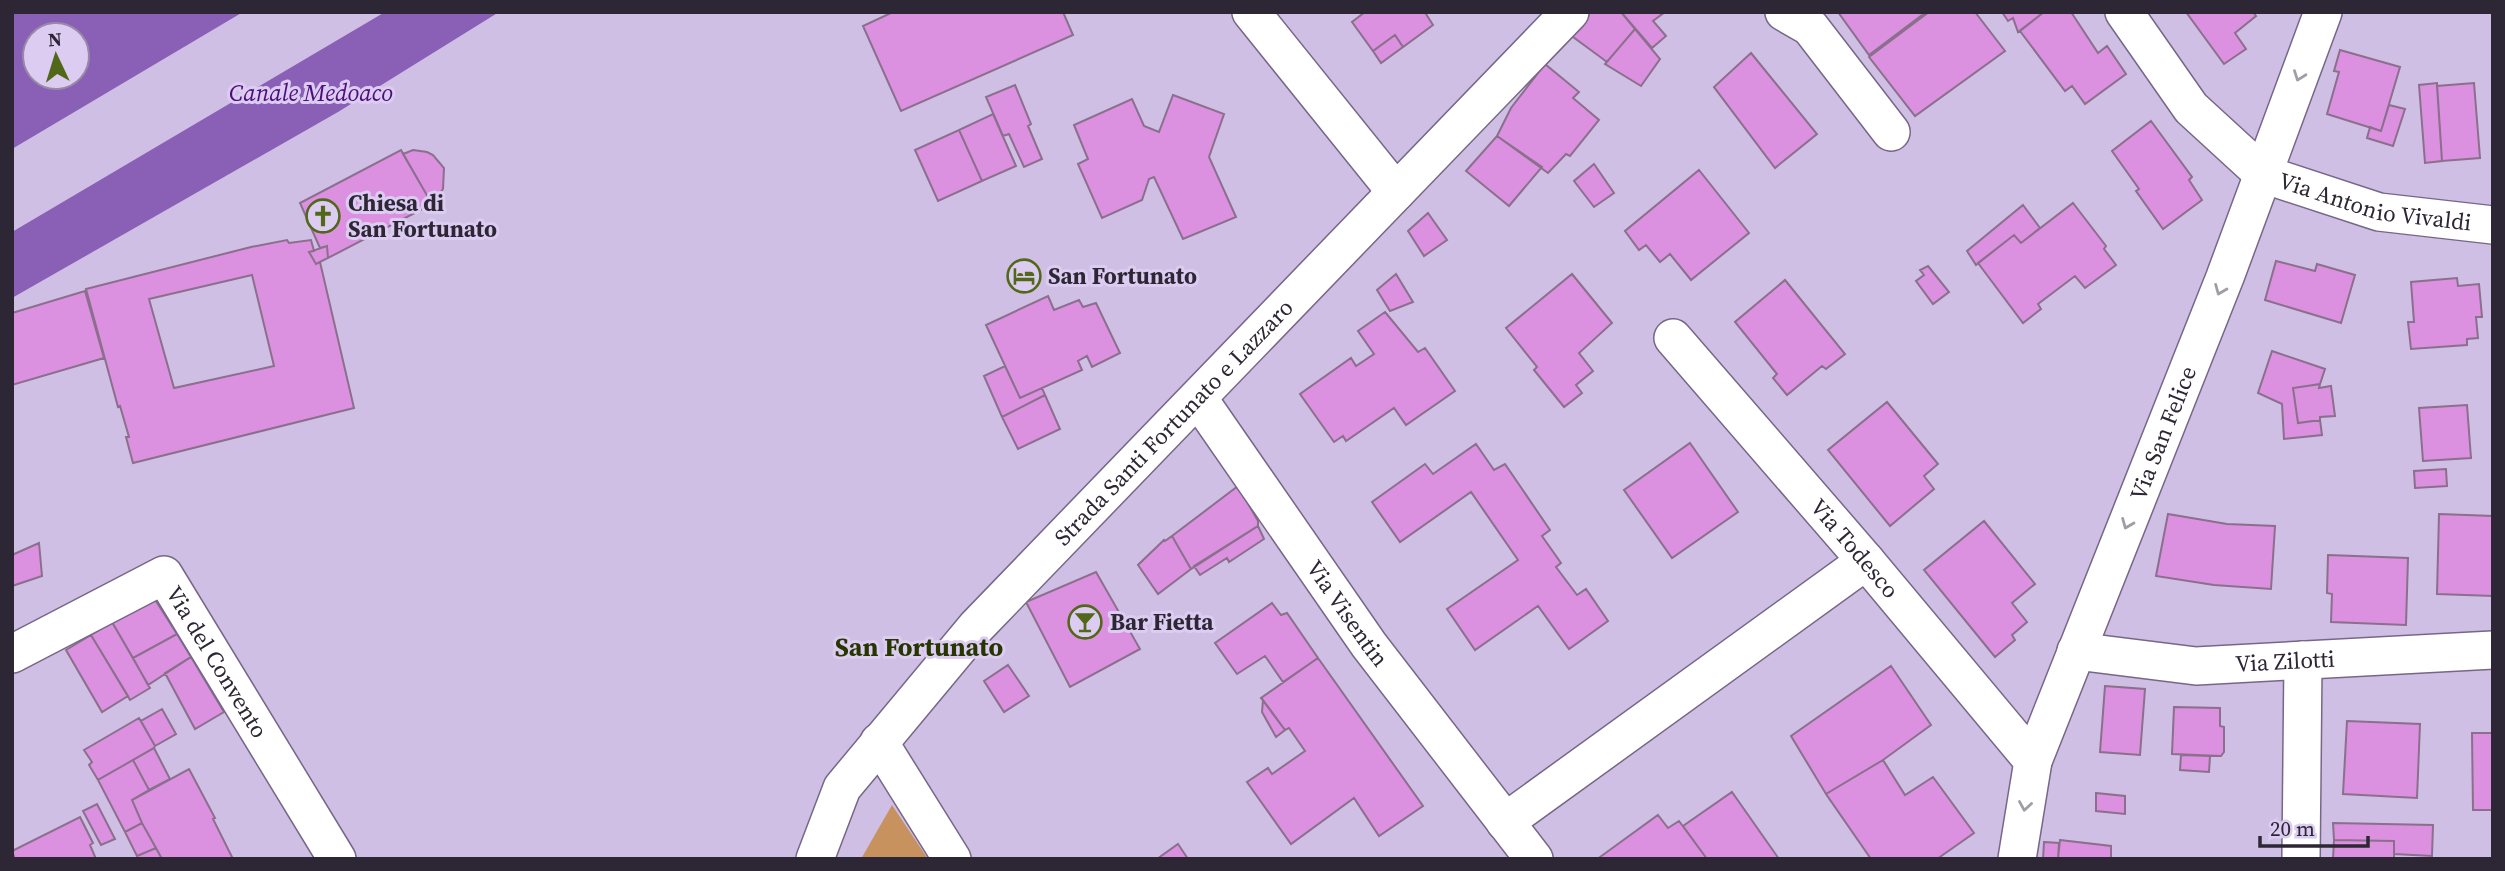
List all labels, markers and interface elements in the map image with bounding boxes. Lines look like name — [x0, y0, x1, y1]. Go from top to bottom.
north arrow — [21, 21, 91, 91]
text: N — [47, 26, 63, 52]
one-way arrow — [2294, 70, 2308, 82]
water label: Canale Medoaco — [229, 76, 393, 109]
street label: Via Antonio Vivaldi — [2275, 164, 2473, 238]
place label: Chiesa di San Fortunato — [348, 187, 497, 245]
church icon: Chiesa di San Fortunato — [304, 197, 342, 235]
hotel icon: San Fortunato — [1005, 257, 1043, 295]
place label: San Fortunato — [1048, 260, 1197, 292]
one-way arrow — [2215, 283, 2229, 295]
street label: Strada Santi Fortunato e Lazzaro — [1047, 292, 1300, 553]
street label: Via San Felice — [2122, 361, 2204, 505]
street label: Via Todesco — [1803, 492, 1906, 605]
one-way arrow — [2122, 517, 2136, 529]
street label: Via Visentin — [1299, 554, 1396, 673]
street label: Via del Convento — [158, 580, 276, 744]
bar icon: Bar Fietta — [1066, 603, 1104, 641]
place label: Bar Fietta — [1110, 606, 1214, 638]
district label: San Fortunato — [835, 629, 1003, 665]
street label: Via Zilotti — [2234, 643, 2336, 680]
one-way arrow — [2018, 800, 2033, 812]
scale bar — [2260, 804, 2368, 848]
text: 20 m — [2270, 814, 2315, 843]

